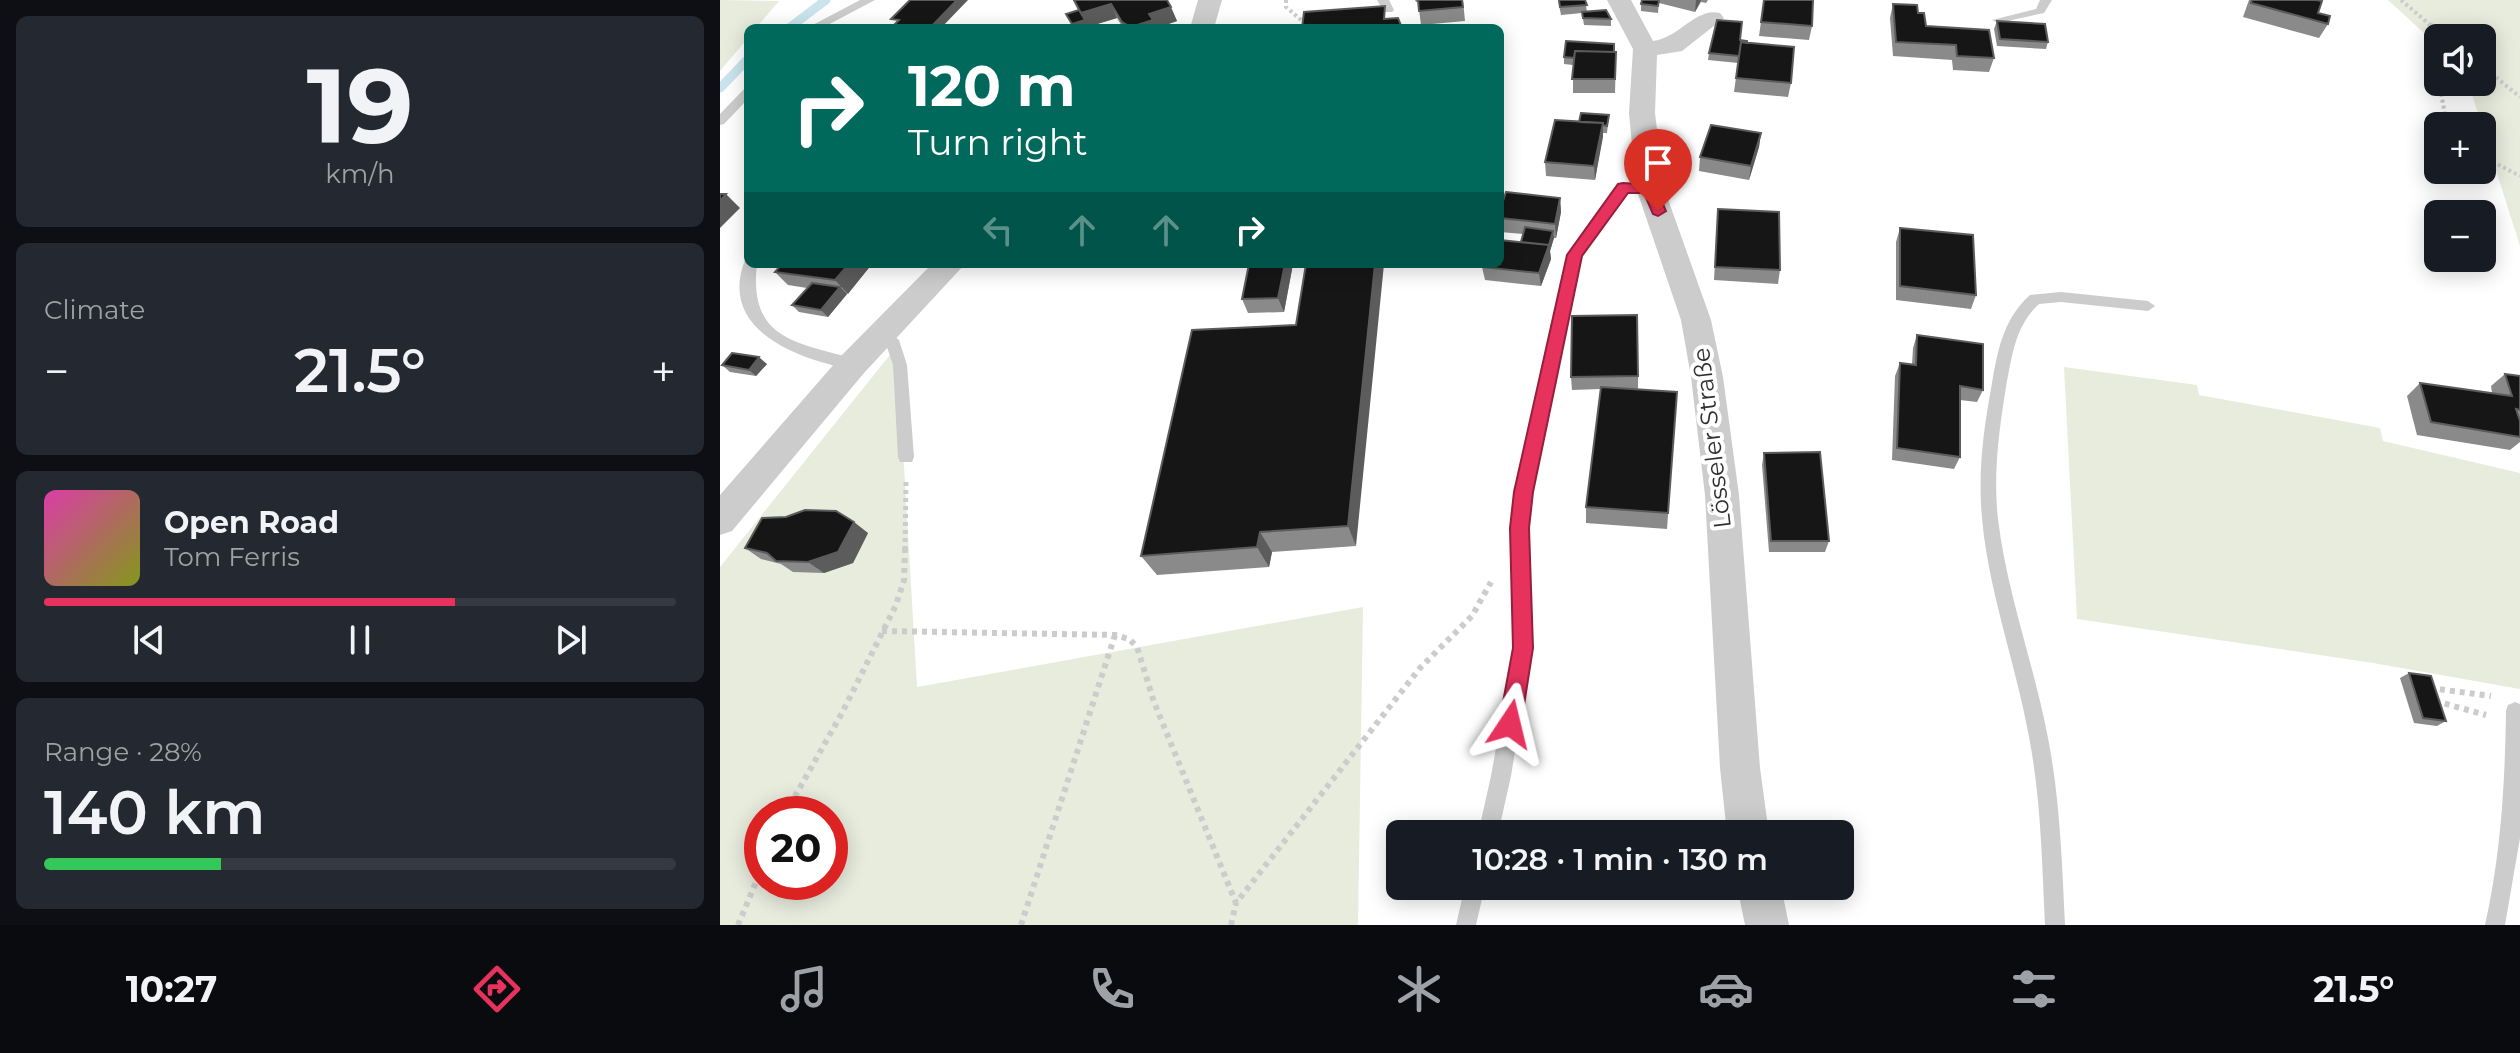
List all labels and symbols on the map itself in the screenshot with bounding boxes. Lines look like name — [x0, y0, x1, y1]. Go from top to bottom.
pin — [1624, 129, 1692, 211]
street label: Lösseler Straße — [1686, 346, 1737, 530]
position arrow — [1468, 682, 1552, 766]
speed limit sign: 20 — [744, 796, 848, 900]

